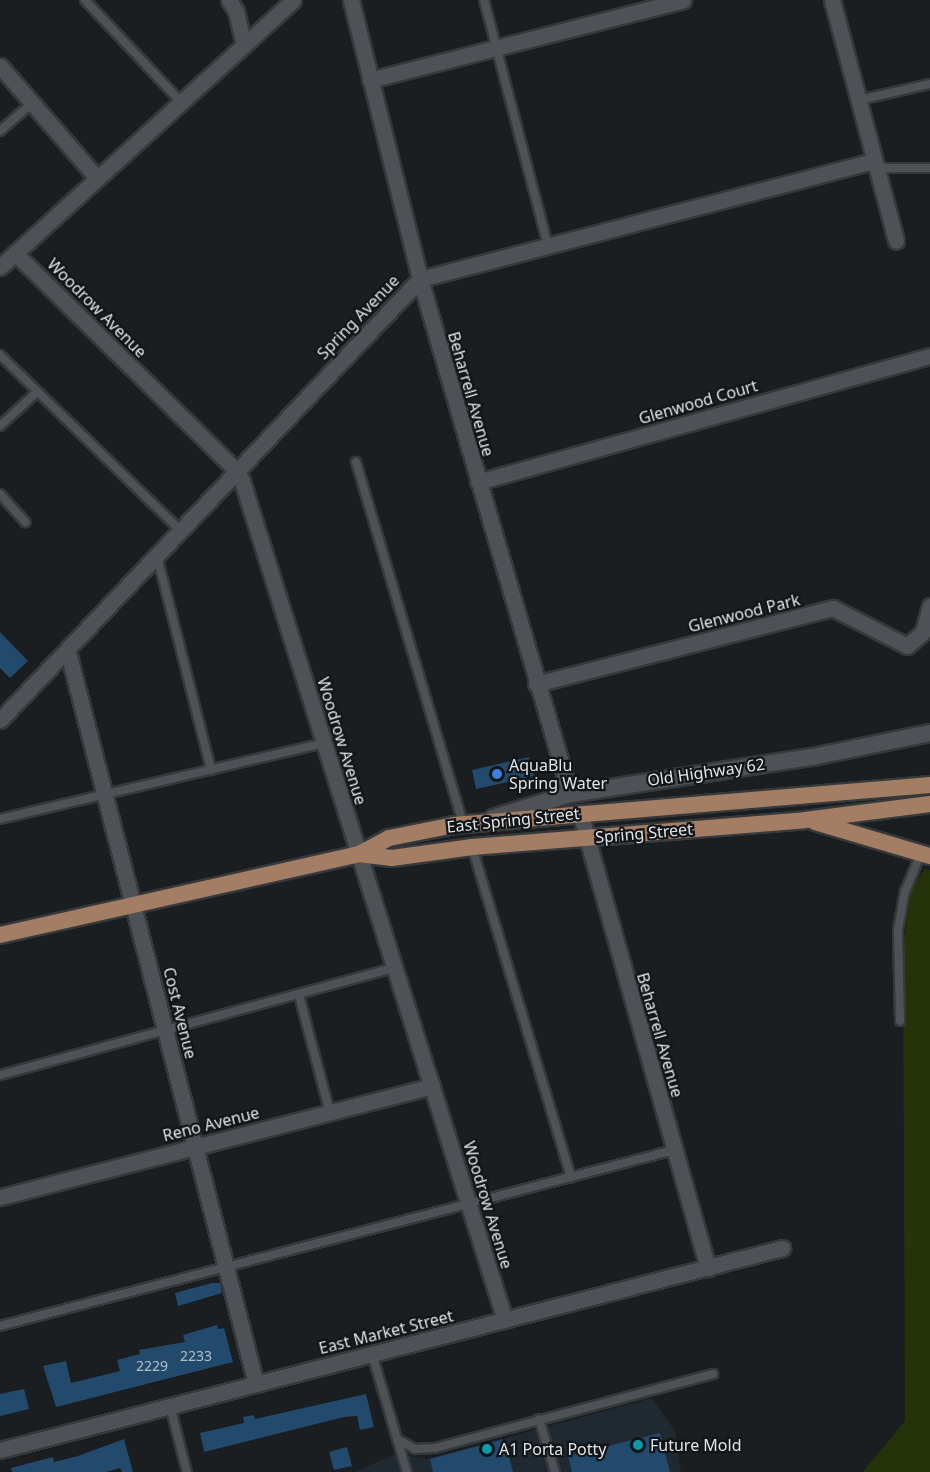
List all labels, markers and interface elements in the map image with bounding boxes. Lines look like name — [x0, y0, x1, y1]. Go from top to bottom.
street label: Woodrow Avenue — [43, 254, 151, 362]
street label: Spring Avenue — [313, 271, 403, 363]
street label: Beharrell Avenue — [444, 329, 498, 459]
street label: Glenwood Court — [636, 376, 760, 428]
street label: Glenwood Park — [686, 590, 802, 636]
street label: Woodrow Avenue — [313, 675, 371, 807]
street label: Old Highway 62 — [646, 754, 766, 790]
place label: AquaBlu Spring Water — [509, 755, 607, 793]
marker: AquaBlu Spring Water — [490, 767, 504, 781]
street label: East Spring Street — [446, 803, 580, 837]
street label: Spring Street — [594, 819, 694, 847]
street label: Cost Avenue — [159, 965, 201, 1061]
street label: Beharrell Avenue — [633, 970, 687, 1100]
street label: Reno Avenue — [161, 1103, 261, 1145]
street label: Woodrow Avenue — [459, 1139, 517, 1271]
street label: East Market Street — [317, 1306, 455, 1358]
house number: 2233 — [180, 1348, 212, 1364]
house number: 2229 — [136, 1358, 168, 1374]
place label: Future Mold — [650, 1435, 741, 1455]
marker: Future Mold — [631, 1438, 645, 1452]
place label: A1 Porta Potty — [499, 1439, 606, 1459]
marker: A1 Porta Potty — [480, 1442, 494, 1456]

